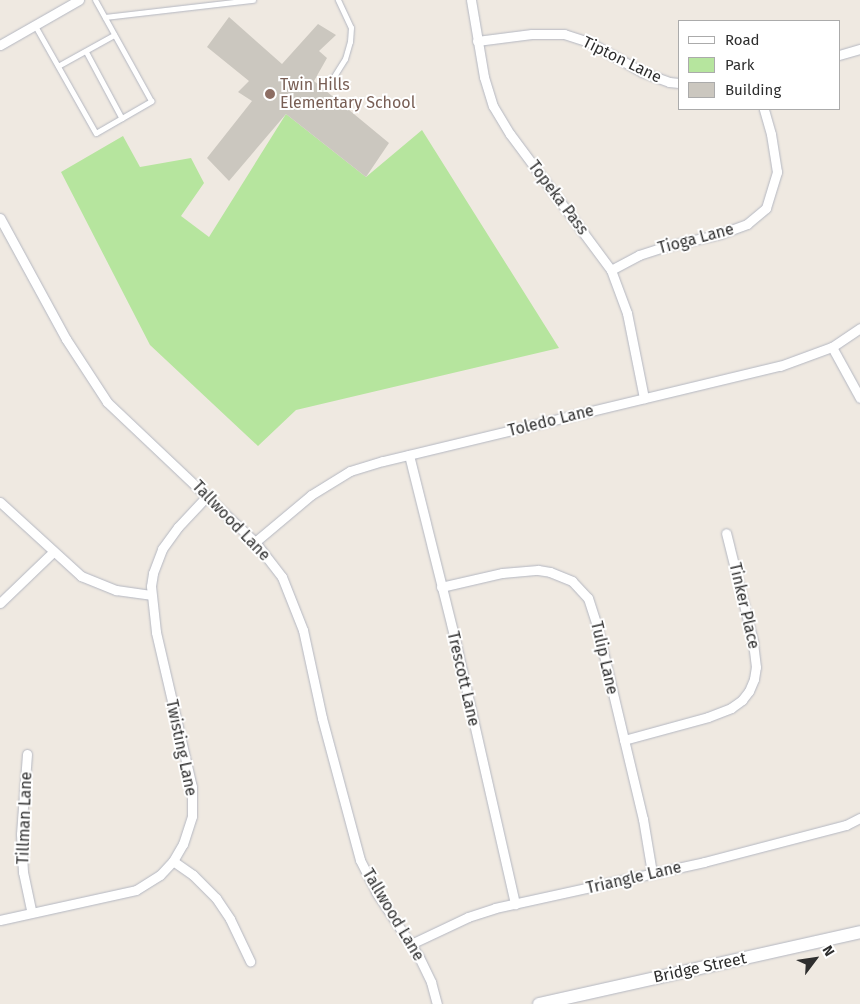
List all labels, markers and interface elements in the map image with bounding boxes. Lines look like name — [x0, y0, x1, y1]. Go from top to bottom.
legend — [678, 20, 840, 110]
text: Road — [725, 31, 760, 49]
street label: Tipton Lane — [579, 33, 665, 87]
text: Park — [725, 56, 755, 74]
place label: Twin Hills Elementary School — [280, 75, 415, 113]
text: Building — [725, 81, 781, 99]
marker: Twin Hills Elementary School — [264, 88, 276, 100]
street label: Topeka Pass — [524, 157, 592, 239]
street label: Tioga Lane — [656, 220, 736, 258]
street label: Toledo Lane — [506, 401, 596, 441]
street label: Tallwood Lane — [188, 477, 274, 565]
street label: Tinker Place — [725, 561, 763, 651]
street label: Tulip Lane — [586, 620, 622, 696]
street label: Trescott Lane — [443, 630, 483, 728]
street label: Twisting Lane — [161, 698, 201, 798]
street label: Tillman Lane — [14, 771, 36, 865]
street label: Triangle Lane — [585, 858, 683, 898]
street label: Tallwood Lane — [358, 865, 428, 965]
north arrow — [790, 934, 840, 984]
text: N — [819, 943, 838, 959]
street label: Bridge Street — [652, 949, 748, 987]

